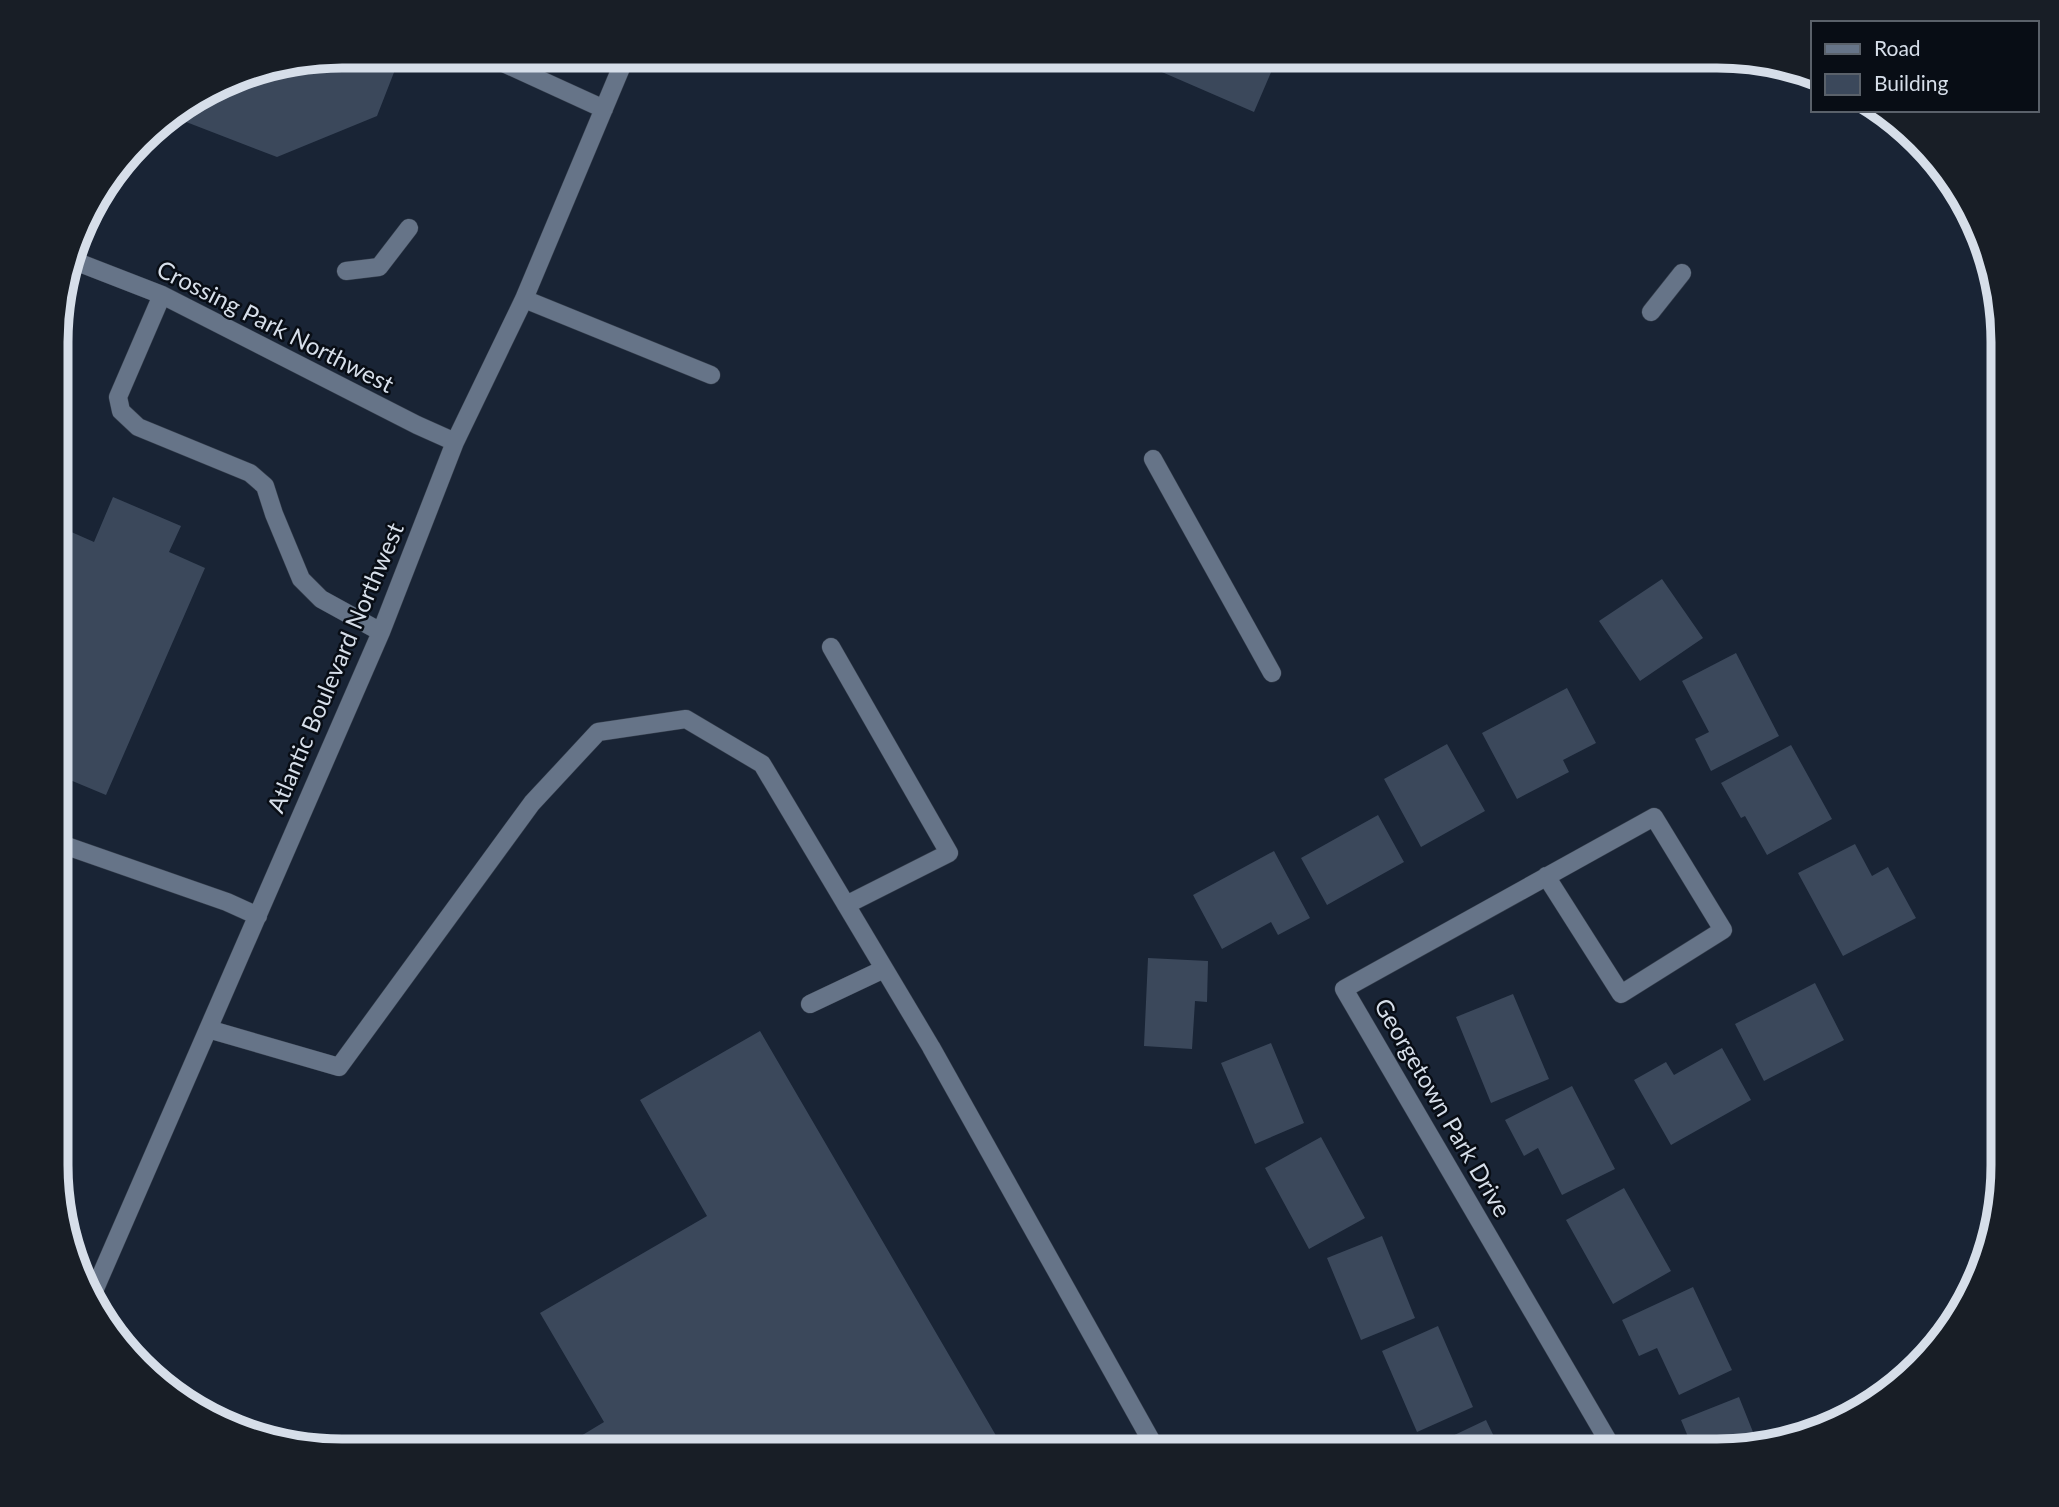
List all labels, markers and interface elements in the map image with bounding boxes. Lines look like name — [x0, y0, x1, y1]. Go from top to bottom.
legend — [1811, 21, 2038, 112]
text: Road — [1874, 35, 1921, 60]
text: Building — [1874, 70, 1949, 95]
street label: Crossing Park Northwest — [152, 253, 399, 398]
street label: Atlantic Boulevard Northwest — [260, 518, 409, 817]
street label: Georgetown Park Drive — [1369, 993, 1518, 1222]

